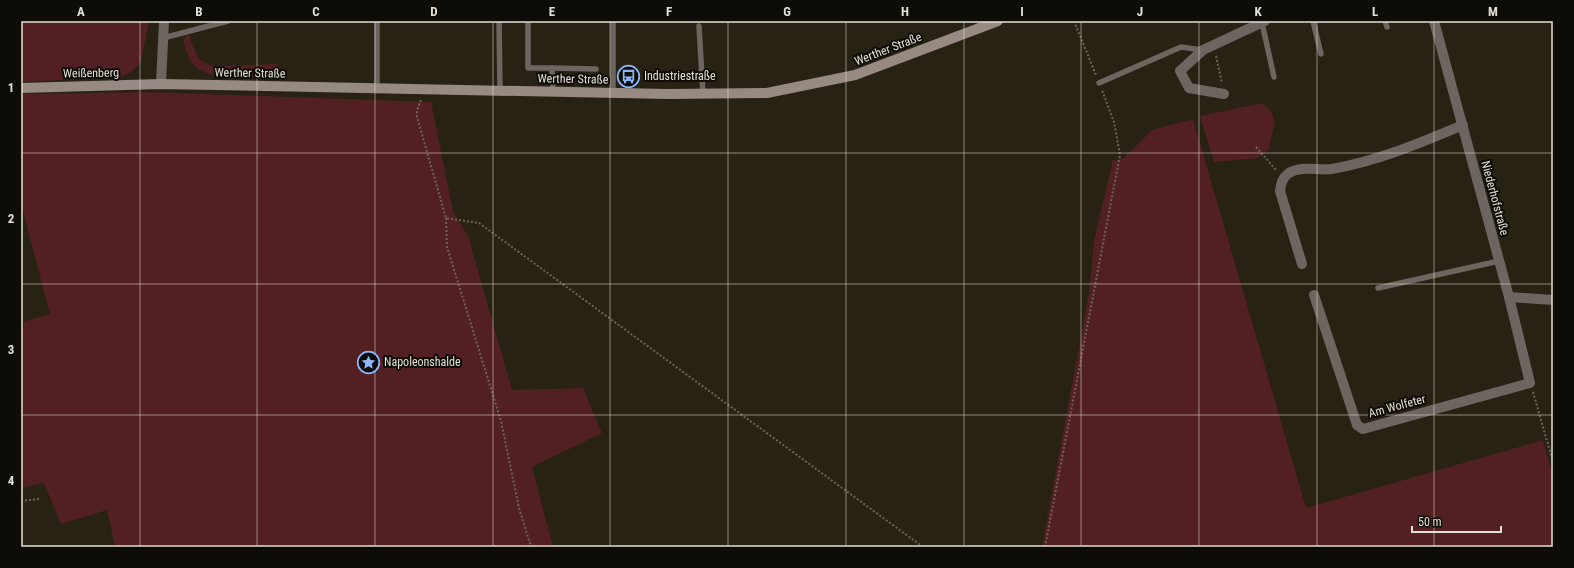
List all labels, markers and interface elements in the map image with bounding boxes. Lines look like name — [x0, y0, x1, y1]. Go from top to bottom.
text: A — [77, 4, 85, 19]
text: B — [195, 4, 203, 19]
text: C — [312, 4, 320, 19]
text: D — [430, 4, 438, 19]
text: E — [549, 4, 556, 19]
text: F — [666, 4, 672, 19]
text: G — [783, 4, 791, 19]
text: H — [901, 4, 909, 19]
text: I — [1020, 4, 1024, 19]
text: J — [1137, 4, 1143, 19]
text: K — [1254, 4, 1262, 19]
text: L — [1372, 4, 1378, 19]
text: M — [1488, 4, 1498, 19]
street label: Werther Straße — [852, 30, 924, 68]
bus stop icon: Industriestraße — [616, 63, 642, 89]
street label: Werther Straße — [215, 65, 286, 81]
street label: Weißenberg — [63, 66, 119, 80]
place label: Industriestraße — [644, 69, 716, 83]
street label: Werther Straße — [538, 71, 609, 87]
text: 1 — [8, 80, 14, 95]
street label: Niederhofstraße — [1478, 159, 1512, 237]
text: 2 — [8, 211, 15, 226]
text: 3 — [8, 342, 14, 357]
place icon: Napoleonshalde — [355, 349, 381, 375]
place label: Napoleonshalde — [384, 355, 461, 369]
street label: Am Wolfeter — [1367, 392, 1427, 420]
text: 4 — [8, 473, 15, 488]
scale bar — [1412, 508, 1501, 534]
text: 50 m — [1418, 515, 1442, 529]

